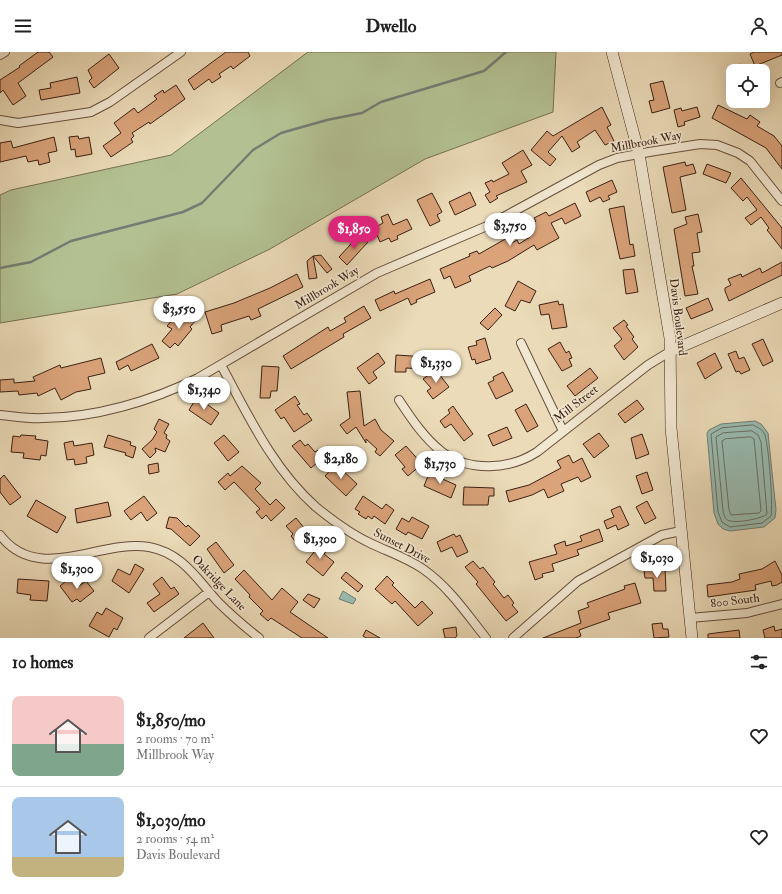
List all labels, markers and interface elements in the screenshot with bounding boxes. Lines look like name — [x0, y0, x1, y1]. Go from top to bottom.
icon: menu — [12, 15, 34, 37]
text: Dwello — [366, 15, 416, 38]
icon: person — [748, 15, 770, 37]
map controls — [726, 64, 770, 108]
button: locate — [726, 64, 770, 108]
street label: Millbrook Way — [609, 128, 684, 156]
pin: $3,750 — [477, 213, 543, 247]
pin: $1,850 — [321, 216, 387, 250]
text: $3,750 — [493, 218, 527, 234]
text: $1,850 — [337, 221, 371, 237]
street label: Millbrook Way — [292, 263, 362, 313]
street label: Davis Boulevard — [666, 277, 690, 357]
pin: $3,550 — [146, 296, 212, 330]
text: $3,550 — [162, 301, 196, 317]
pin: $1,330 — [403, 350, 469, 384]
text: $1,330 — [420, 355, 452, 371]
pin: $1,340 — [171, 377, 237, 411]
text: $1,340 — [187, 382, 221, 398]
street label: Mill Street — [551, 382, 601, 426]
pin: $2,180 — [308, 446, 374, 480]
text: $2,180 — [324, 451, 358, 467]
pin: $1,730 — [407, 451, 473, 485]
text: $1,730 — [424, 456, 456, 472]
street label: Sunset Drive — [371, 525, 433, 567]
pin: $1,300 — [287, 526, 353, 560]
text: $1,300 — [303, 531, 337, 547]
pin: $1,030 — [624, 545, 690, 579]
text: $1,030 — [640, 550, 674, 566]
street label: Oakridge Lane — [189, 552, 249, 614]
pin: $1,300 — [44, 556, 110, 590]
text: $1,300 — [60, 561, 94, 577]
street label: 800 South — [710, 590, 761, 611]
icon: filters — [748, 651, 770, 673]
text: 10 homes — [12, 652, 73, 673]
text: $1,850/mo — [136, 710, 205, 731]
icon: home — [44, 712, 92, 760]
icon: heart — [748, 725, 770, 747]
text: 2 rooms · 70 m² — [136, 731, 214, 747]
text: Millbrook Way — [136, 747, 214, 763]
text: $1,030/mo — [136, 810, 205, 831]
icon: home — [44, 813, 92, 861]
icon: heart — [748, 826, 770, 848]
text: 2 rooms · 54 m² — [136, 831, 214, 847]
text: Davis Boulevard — [136, 847, 220, 863]

